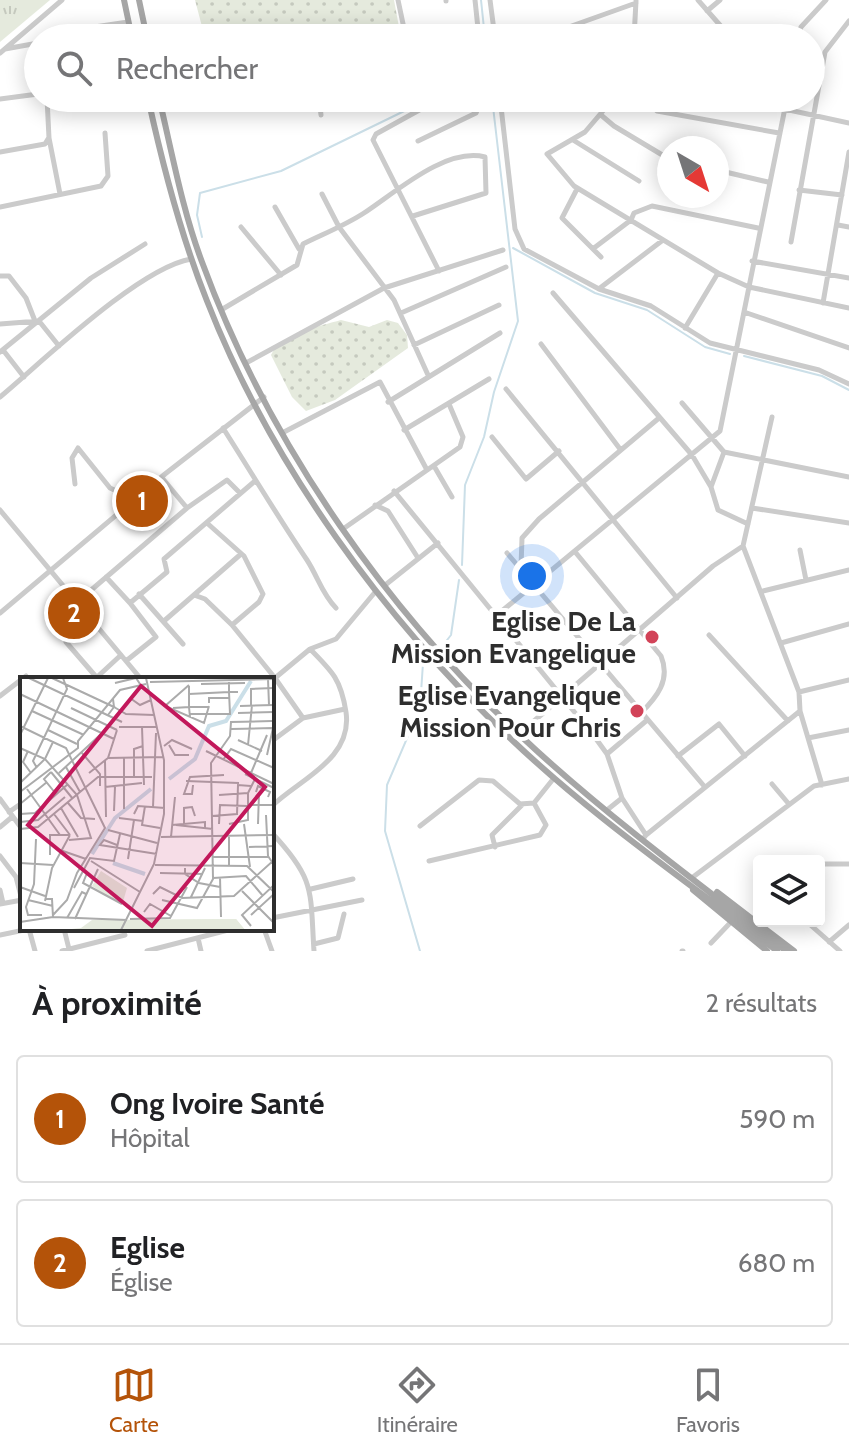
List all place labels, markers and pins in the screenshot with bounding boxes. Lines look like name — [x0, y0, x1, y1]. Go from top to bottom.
pin: 1 — [116, 471, 168, 531]
pin: 2 — [48, 583, 100, 643]
place label: Eglise De La Mission Evangelique — [391, 604, 636, 670]
marker: Eglise De La Mission Evangelique — [643, 628, 661, 646]
place label: Eglise Evangelique Mission Pour Chris — [397, 678, 621, 744]
marker: Eglise Evangelique Mission Pour Chris — [628, 702, 646, 720]

